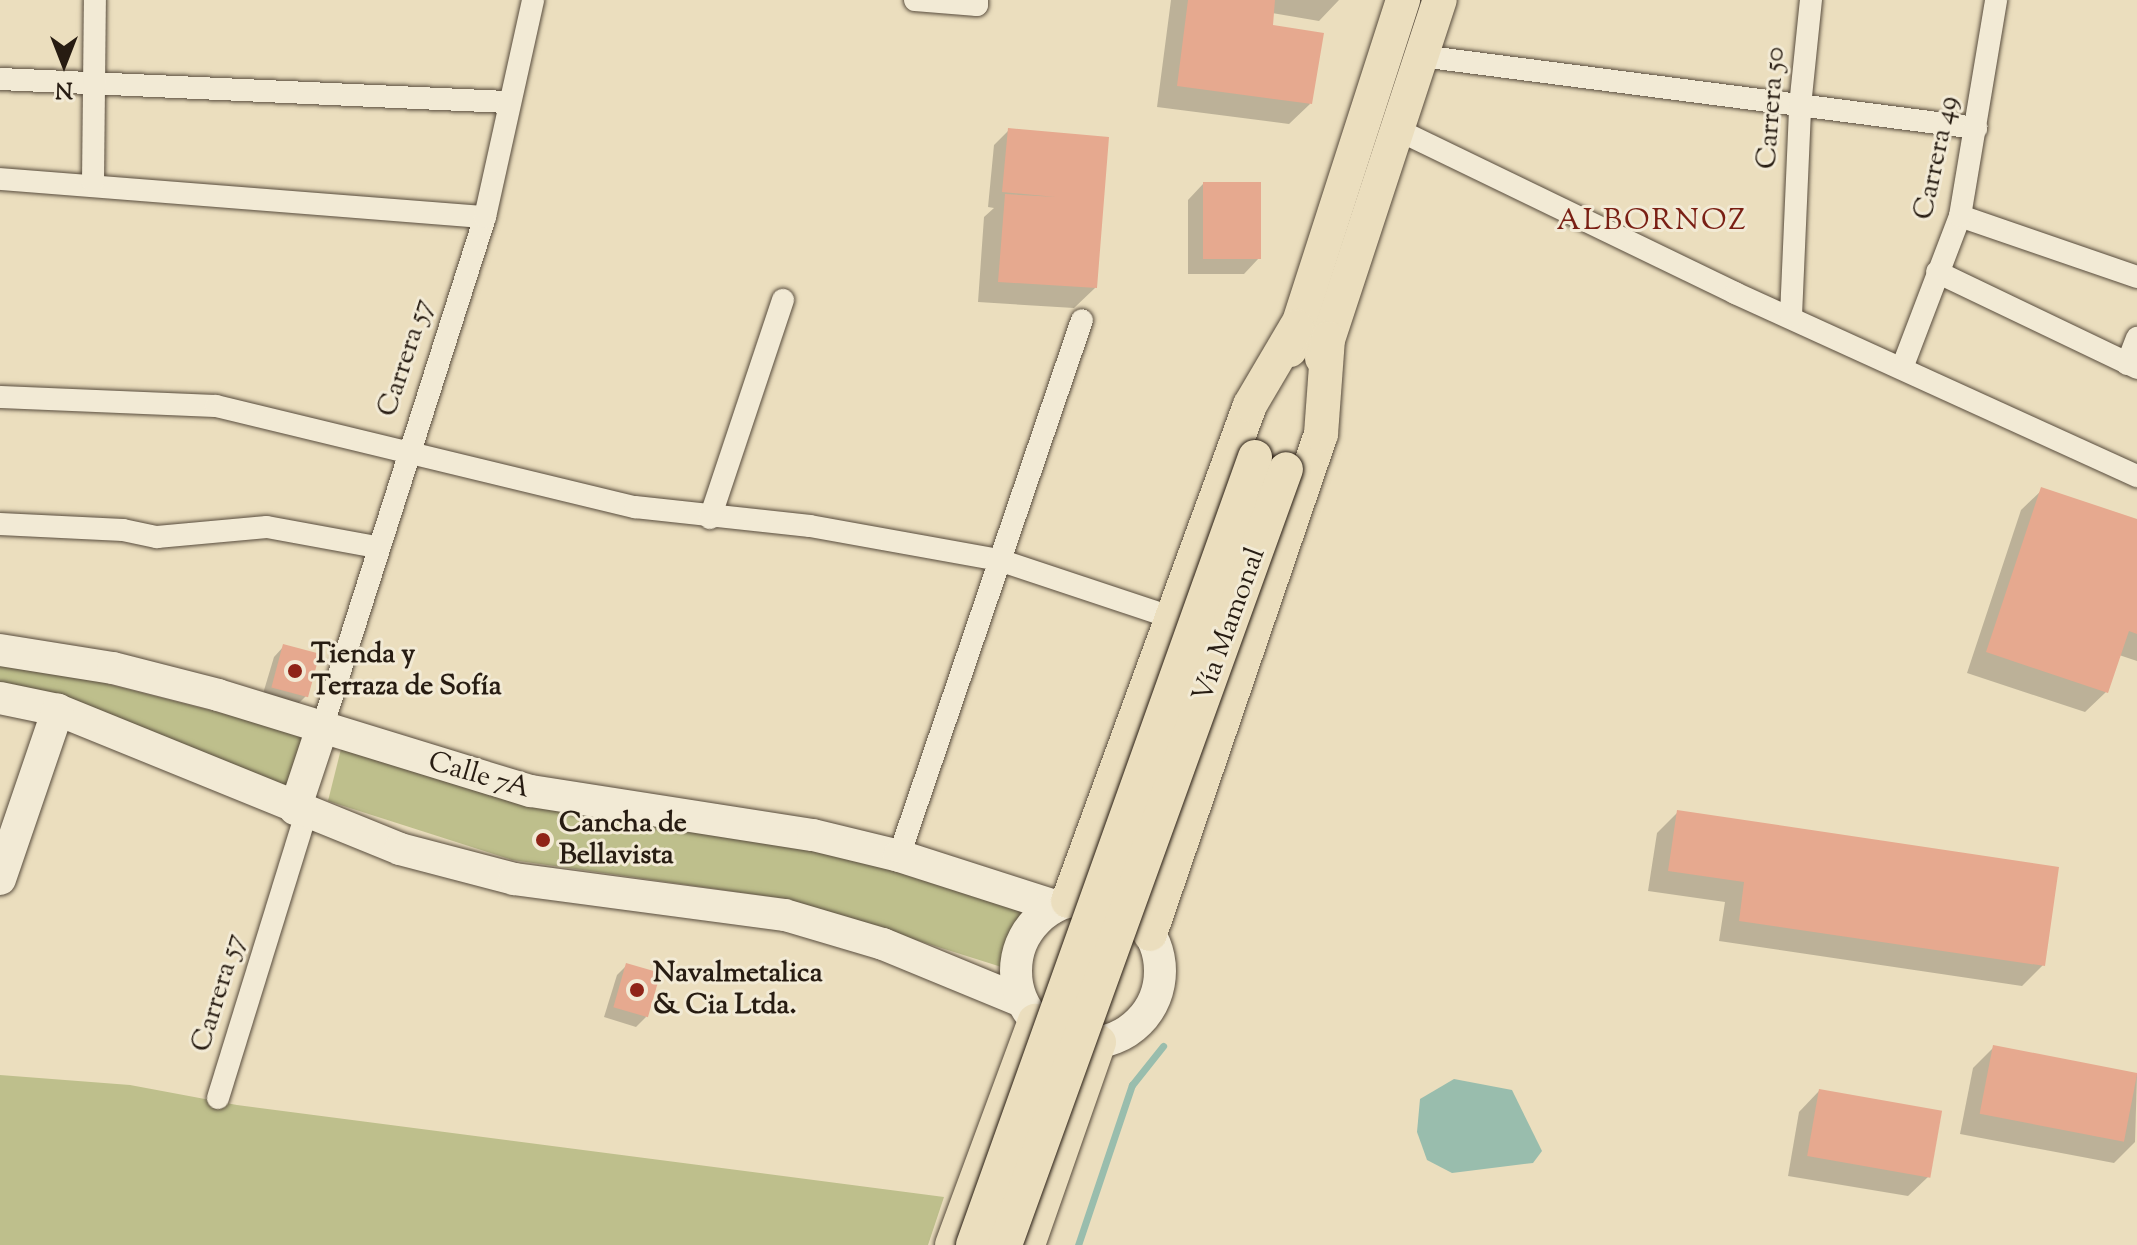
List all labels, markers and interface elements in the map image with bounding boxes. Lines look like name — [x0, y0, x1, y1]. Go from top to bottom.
north arrow — [24, 24, 104, 104]
street label: Carrera 50 — [1751, 46, 1793, 170]
text: N — [55, 72, 73, 104]
street label: Carrera 49 — [1908, 93, 1966, 223]
district label: ALBORNOZ — [1557, 204, 1747, 240]
street label: Carrera 57 — [371, 295, 441, 421]
street label: Vía Mamonal — [1187, 543, 1273, 707]
place label: Tienda y Terraza de Sofía — [311, 638, 502, 704]
marker: Tienda y Terraza de Sofía — [286, 662, 304, 680]
street label: Calle 7A — [424, 745, 534, 807]
place label: Cancha de Bellavista — [559, 807, 687, 873]
marker: Cancha de Bellavista — [534, 831, 552, 849]
street label: Carrera 57 — [185, 930, 253, 1056]
place label: Navalmetalica & Cia Ltda. — [653, 957, 823, 1023]
marker: Navalmetalica & Cia Ltda. — [628, 981, 646, 999]

